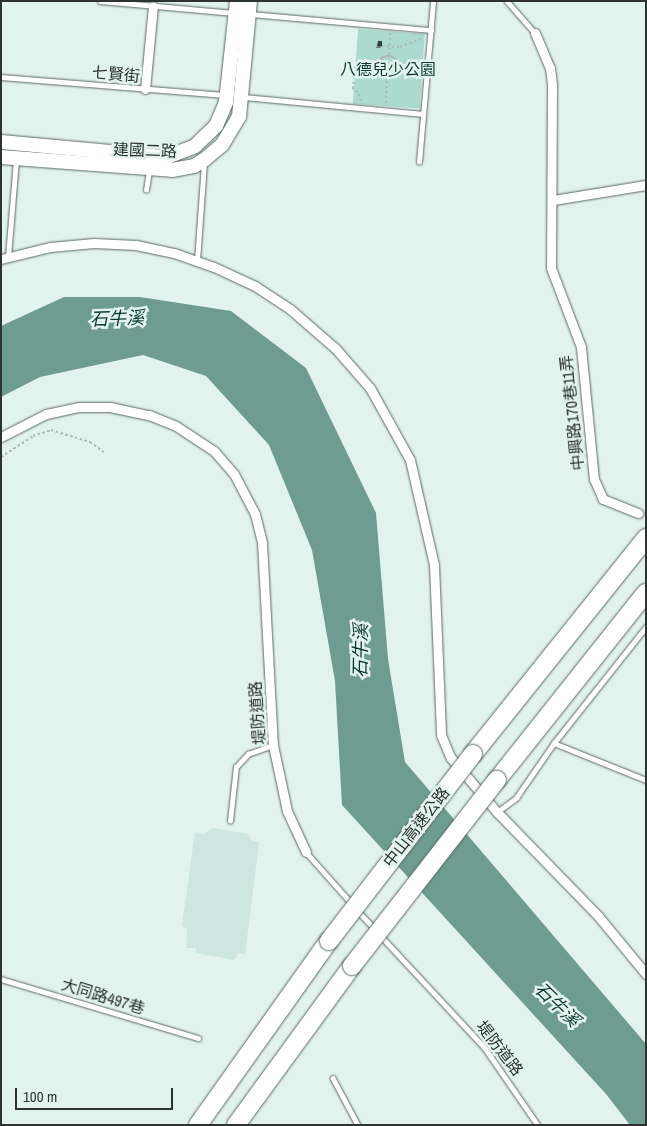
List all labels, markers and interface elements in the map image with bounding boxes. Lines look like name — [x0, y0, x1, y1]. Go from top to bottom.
park label: 八德兒少公園 — [340, 59, 436, 79]
street label: 七賢街 — [91, 62, 141, 86]
street label: 建國二路 — [113, 139, 177, 161]
water label: 石牛溪 — [90, 307, 144, 331]
street label: 中興路170巷11弄 — [556, 355, 588, 471]
water label: 石牛溪 — [350, 624, 372, 678]
street label: 堤防道路 — [245, 680, 269, 746]
street label: 中山高速公路 — [379, 783, 453, 871]
street label: 大同路497巷 — [59, 974, 147, 1018]
water label: 石牛溪 — [530, 978, 584, 1032]
street label: 堤防道路 — [473, 1017, 527, 1079]
scale bar — [18, 1078, 175, 1110]
text: 100 m — [23, 1086, 57, 1107]

